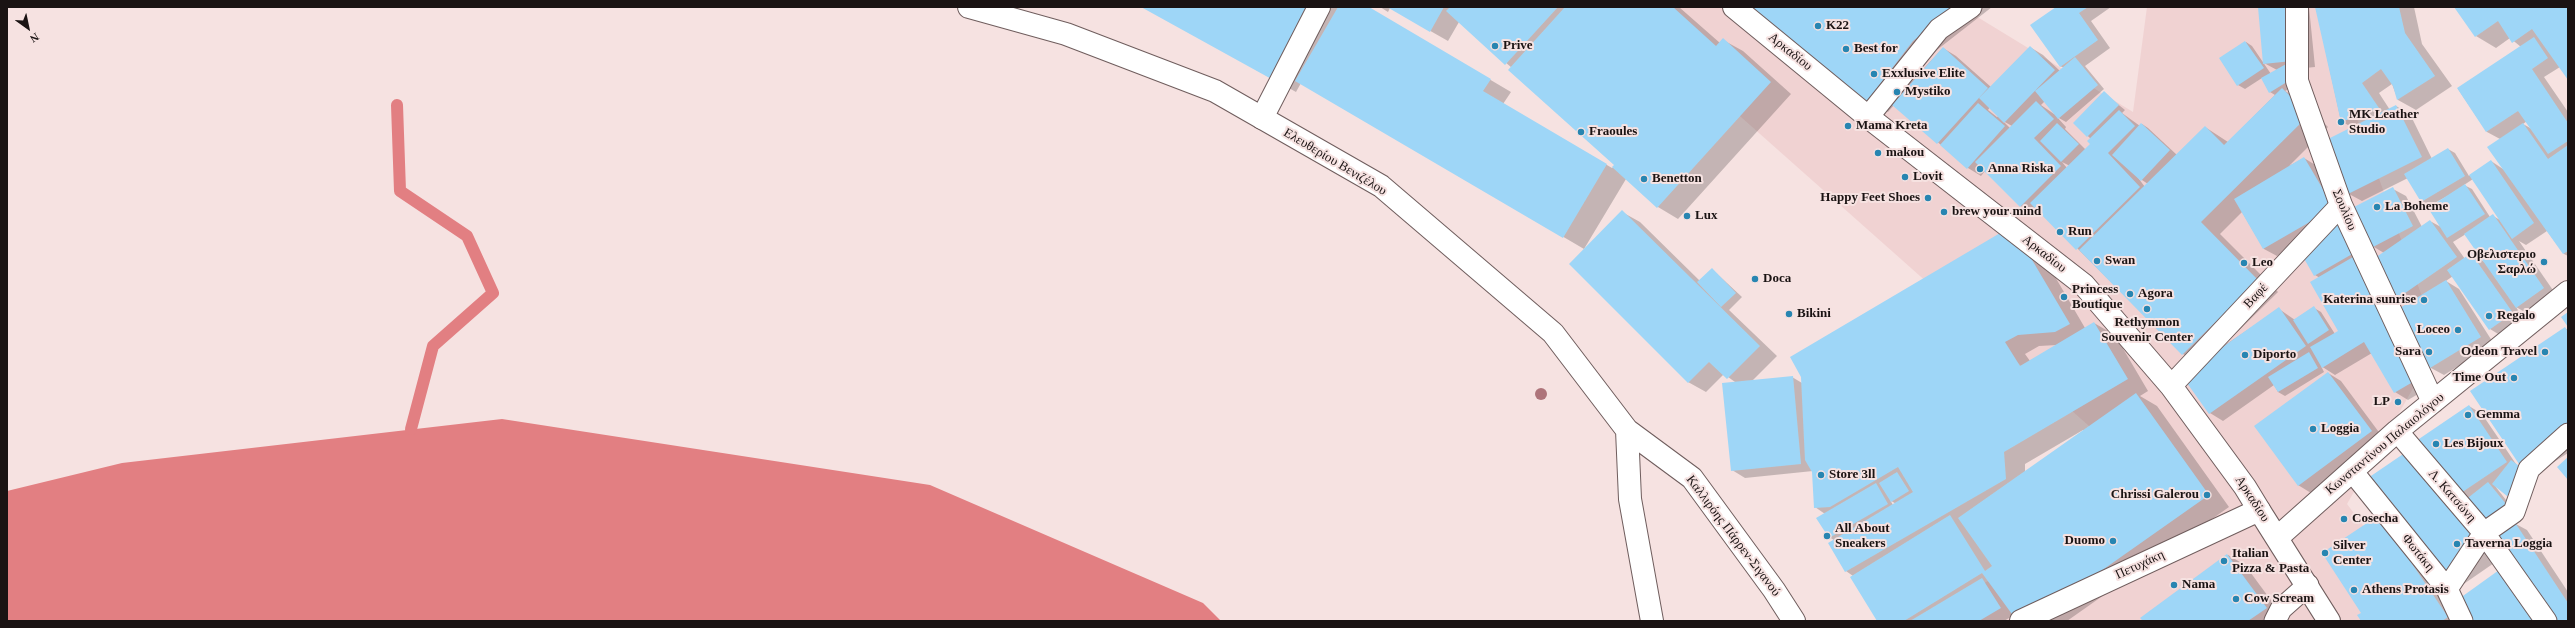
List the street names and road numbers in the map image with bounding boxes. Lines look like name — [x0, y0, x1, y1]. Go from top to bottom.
street label: Αρκαδίου — [1765, 30, 1815, 74]
street label: Ελευθερίου Βενιζέλου — [1281, 125, 1389, 199]
street label: Σουλίου — [2328, 187, 2360, 233]
street label: Αρκαδίου — [2019, 232, 2069, 276]
street label: Βαφέ — [2241, 280, 2271, 312]
street label: Κωνσταντίνου Παλαιολόγου — [2323, 390, 2447, 498]
street label: Λ. Κατσώνη — [2425, 466, 2479, 526]
street label: Καλλιρόης Πάρρεν-Σιγανού — [1683, 473, 1783, 599]
street label: Αρκαδίου — [2231, 473, 2273, 525]
street label: Φωτάκη — [2398, 531, 2438, 575]
street label: Πετυχάκη — [2113, 547, 2167, 583]

